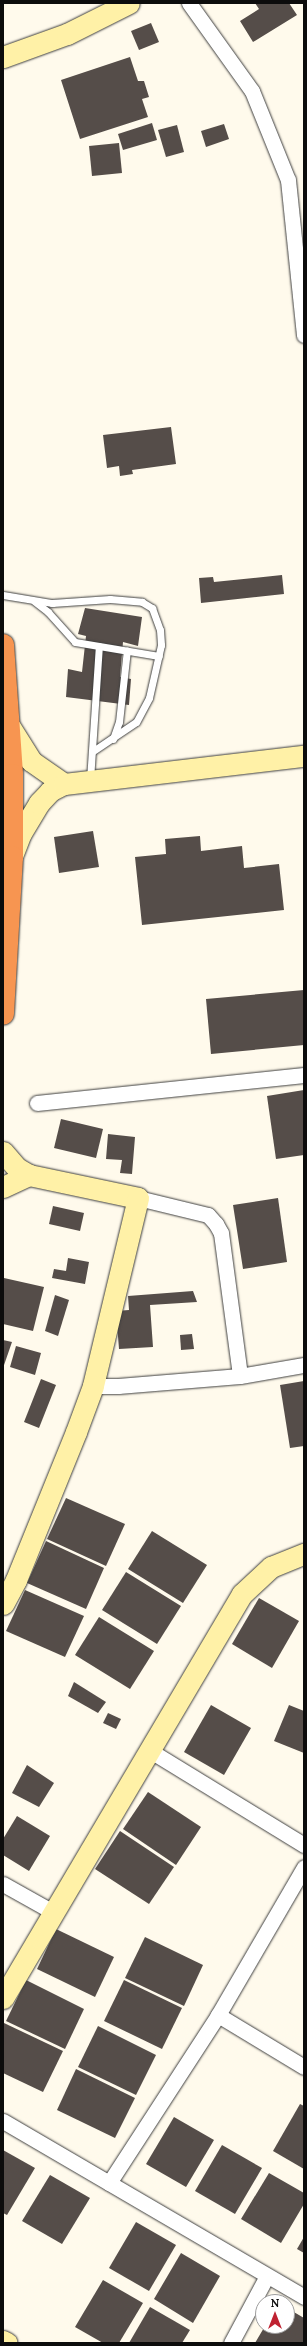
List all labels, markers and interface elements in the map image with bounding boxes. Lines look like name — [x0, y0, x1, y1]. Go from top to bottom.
north arrow — [255, 2294, 295, 2334]
text: N — [271, 2296, 279, 2310]

